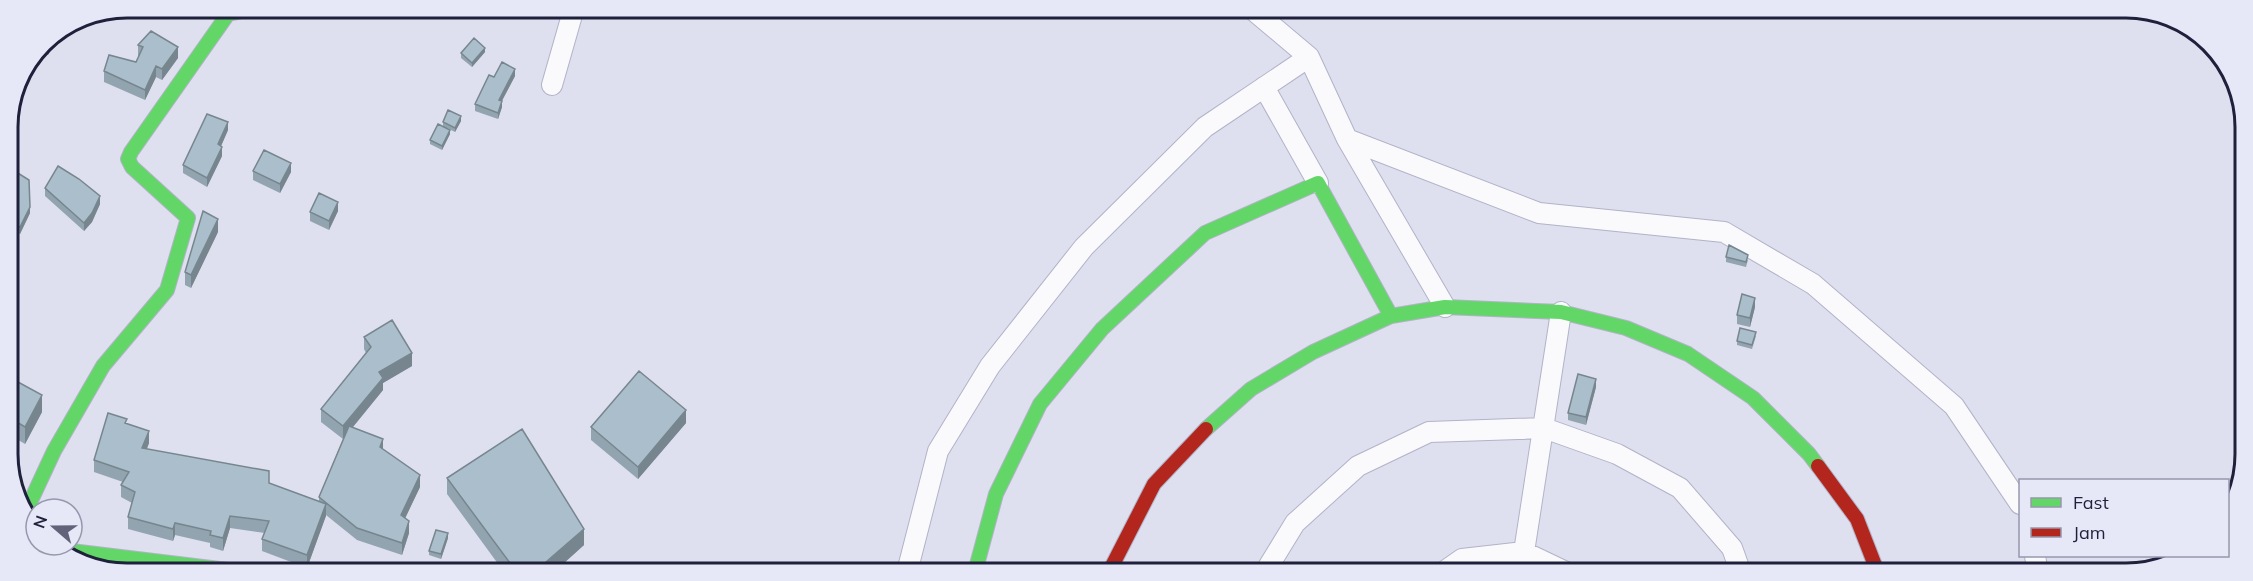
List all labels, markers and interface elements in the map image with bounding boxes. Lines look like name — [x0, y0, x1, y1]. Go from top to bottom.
legend — [2019, 479, 2229, 557]
text: Fast — [2073, 491, 2109, 514]
north arrow — [24, 497, 84, 557]
text: N — [28, 513, 51, 531]
text: Jam — [2073, 521, 2106, 544]

